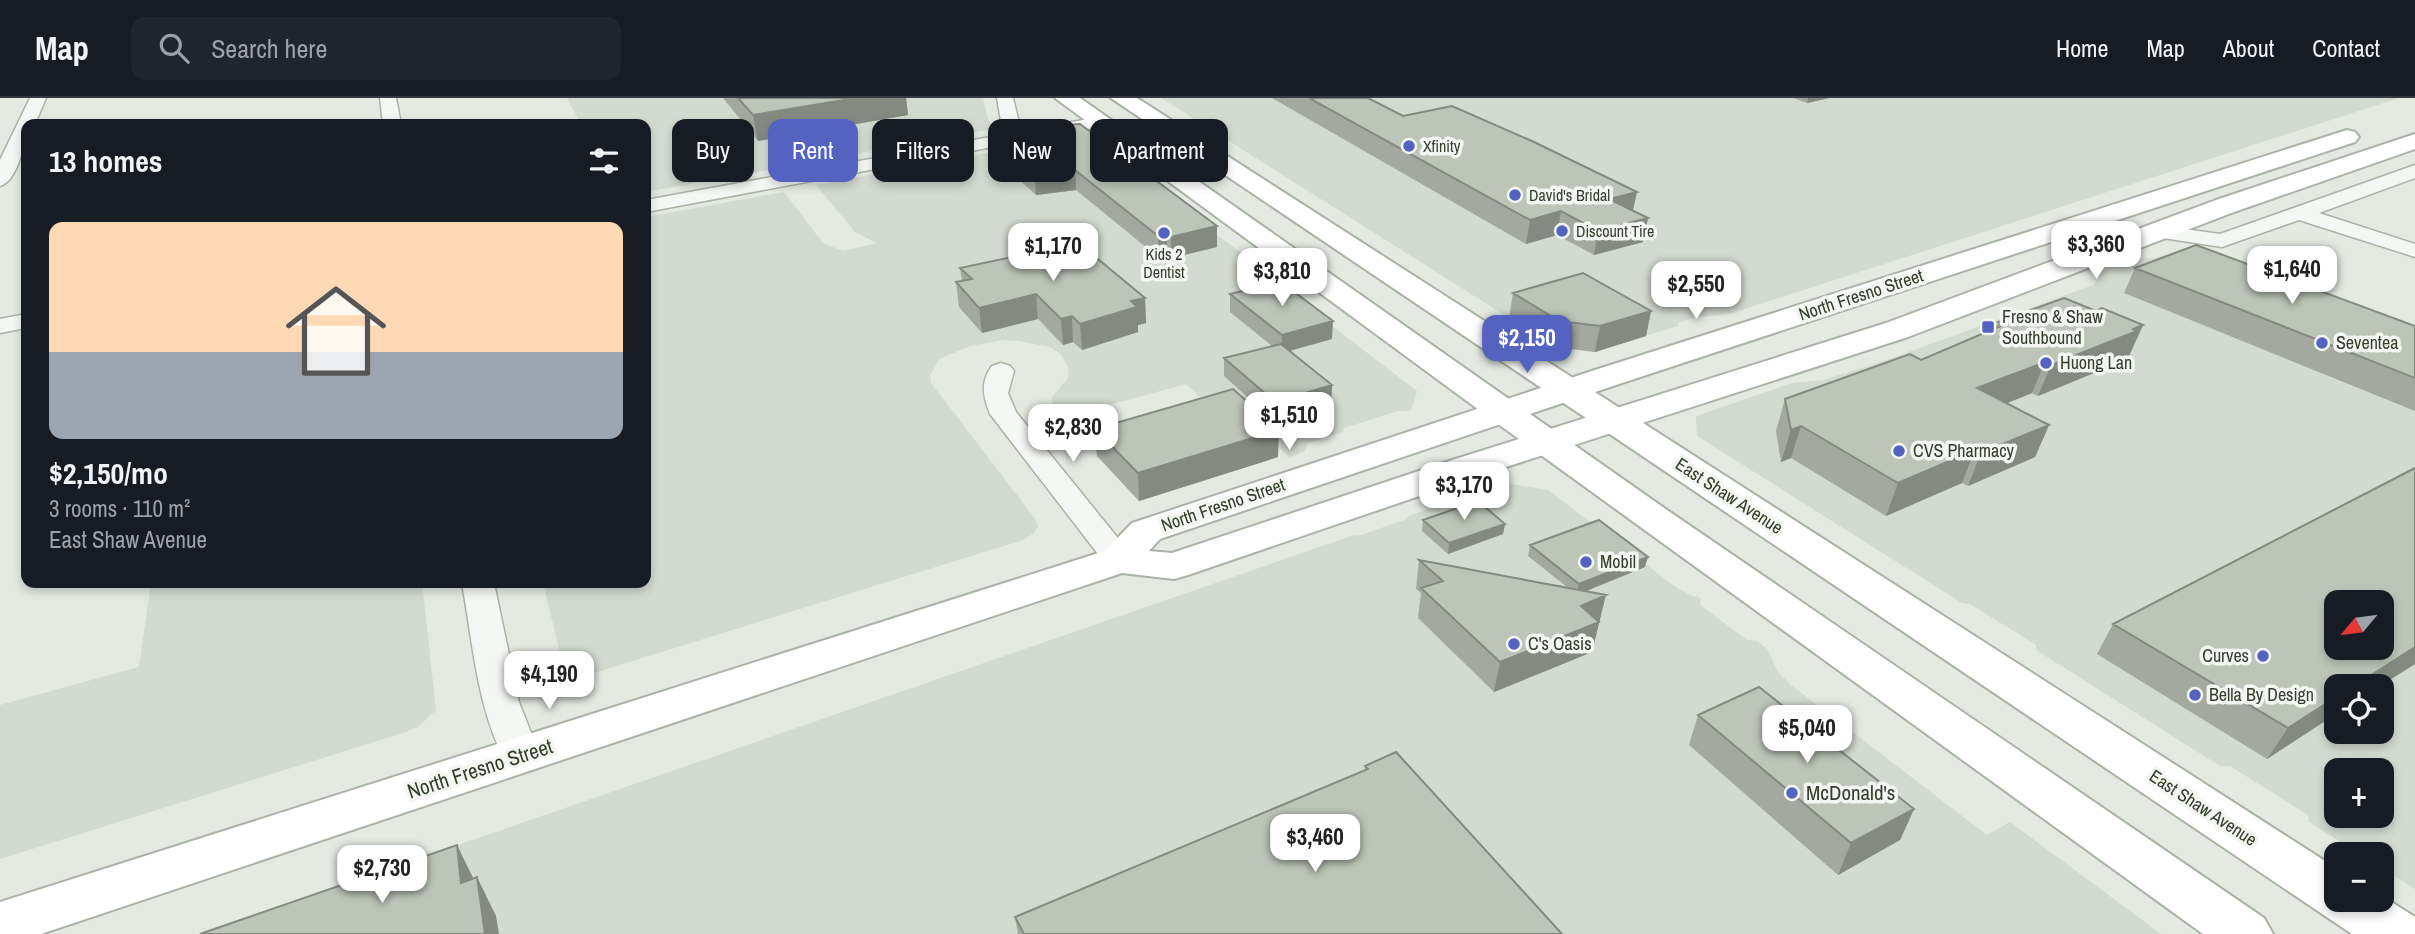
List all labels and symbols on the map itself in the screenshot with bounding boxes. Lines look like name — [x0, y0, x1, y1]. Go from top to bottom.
place label: Xfinity — [1423, 135, 1461, 157]
marker: Xfinity — [1401, 138, 1417, 154]
place label: David's Bridal — [1529, 184, 1610, 206]
marker: David's Bridal — [1507, 187, 1523, 203]
place label: Discount Tire — [1576, 220, 1654, 242]
pin: $3,360 — [2039, 222, 2153, 281]
pin: $1,170 — [996, 223, 1110, 283]
marker: Discount Tire — [1554, 223, 1570, 239]
marker: Kids 2 Dentist — [1156, 225, 1172, 241]
place label: Kids 2 Dentist — [1143, 243, 1185, 283]
pin: $1,640 — [2235, 246, 2349, 306]
pin: $3,810 — [1225, 248, 1339, 308]
pin: $2,550 — [1639, 262, 1753, 321]
street label: North Fresno Street — [1795, 263, 1926, 326]
place label: Fresno & Shaw Southbound — [2002, 304, 2103, 350]
pin: $2,150 — [1470, 316, 1584, 375]
marker: Fresno & Shaw Southbound — [1980, 319, 1996, 335]
place label: Seventea — [2336, 330, 2398, 355]
marker: Seventea — [2314, 335, 2330, 351]
place label: Huong Lan — [2060, 350, 2132, 375]
marker: Huong Lan — [2038, 355, 2054, 371]
pin: $1,510 — [1232, 392, 1346, 452]
pin: $2,830 — [1016, 404, 1130, 464]
place label: CVS Pharmacy — [1913, 438, 2015, 463]
marker: CVS Pharmacy — [1891, 443, 1907, 459]
street label: East Shaw Avenue — [1671, 451, 1788, 540]
pin: $3,170 — [1407, 462, 1521, 522]
street label: North Fresno Street — [1157, 472, 1288, 537]
place label: Mobil — [1600, 549, 1636, 574]
marker: Mobil — [1578, 554, 1594, 570]
north arrow — [2324, 590, 2394, 660]
place label: C's Oasis — [1528, 631, 1592, 656]
marker: C's Oasis — [1506, 636, 1522, 652]
place label: Curves — [2202, 643, 2249, 668]
marker: Curves — [2255, 648, 2271, 664]
pin: $4,190 — [492, 652, 606, 711]
place label: Bella By Design — [2209, 682, 2314, 707]
marker: Bella By Design — [2187, 687, 2203, 703]
pin: $5,040 — [1750, 706, 1864, 765]
street label: North Fresno Street — [403, 731, 556, 806]
street label: East Shaw Avenue — [2145, 763, 2262, 852]
place label: McDonald's — [1806, 778, 1895, 807]
marker: McDonald's — [1784, 785, 1800, 801]
pin: $3,460 — [1258, 814, 1372, 874]
pin: $2,730 — [325, 846, 439, 905]

